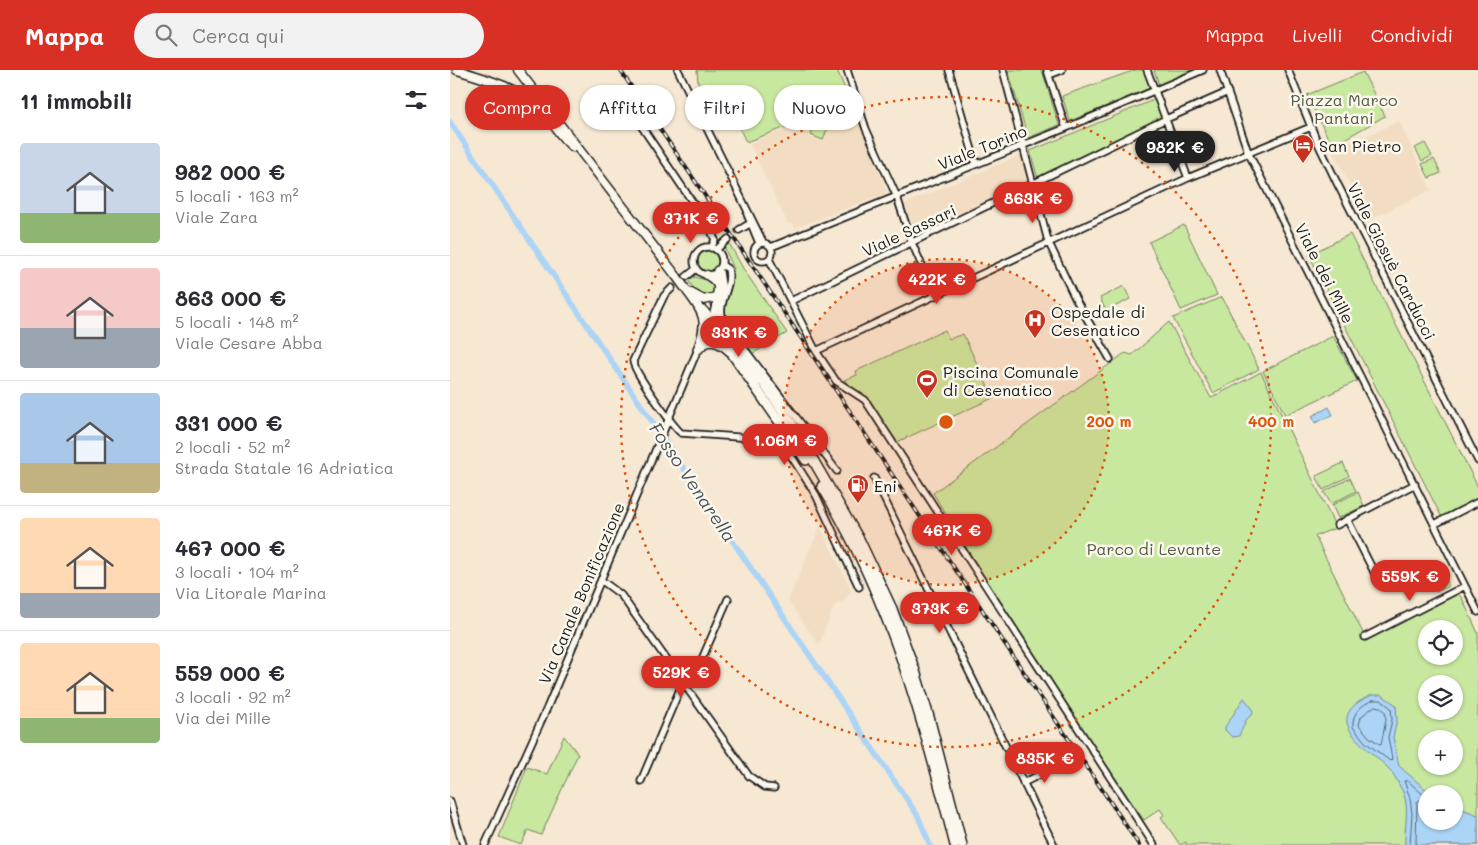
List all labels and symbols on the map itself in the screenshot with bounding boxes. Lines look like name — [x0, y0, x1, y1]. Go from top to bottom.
park label: Piazza Marco Pantani — [1290, 89, 1398, 128]
street label: Viale Torino — [935, 120, 1029, 174]
pin: 982K € — [1134, 131, 1216, 173]
hotel icon: San Pietro — [1291, 133, 1315, 164]
place label: San Pietro — [1319, 135, 1401, 156]
street label: Viale Giosuè Carducci — [1343, 179, 1441, 343]
pin: 863K € — [992, 182, 1074, 224]
street label: Viale Sassari — [859, 199, 959, 261]
pin: 371K € — [650, 202, 732, 244]
street label: Viale dei Mille — [1291, 219, 1359, 327]
pin: 422K € — [896, 262, 978, 305]
place label: Ospedale di Cesenatico — [1051, 301, 1145, 340]
hospital icon: Ospedale di Cesenatico — [1023, 308, 1047, 339]
pin: 331K € — [698, 316, 780, 358]
place label: Piscina Comunale di Cesenatico — [943, 361, 1079, 400]
sports icon: Piscina Comunale di Cesenatico — [915, 368, 939, 399]
text: 200 m — [1087, 411, 1132, 431]
text: 400 m — [1248, 411, 1294, 431]
centre of rings — [937, 413, 955, 431]
water label: Fosso Venarella — [644, 417, 742, 547]
pin: 1.06M € — [739, 424, 831, 466]
fuel station icon: Eni — [846, 473, 870, 504]
place label: Eni — [874, 475, 897, 496]
street label: Via Canale Bonificazione — [533, 499, 629, 687]
pin: 467K € — [911, 514, 993, 556]
park label: Parco di Levante — [1087, 538, 1221, 559]
pin: 559K € — [1369, 560, 1451, 602]
pin: 373K € — [899, 592, 981, 634]
pin: 529K € — [640, 656, 722, 698]
pin: 835K € — [1004, 742, 1086, 784]

